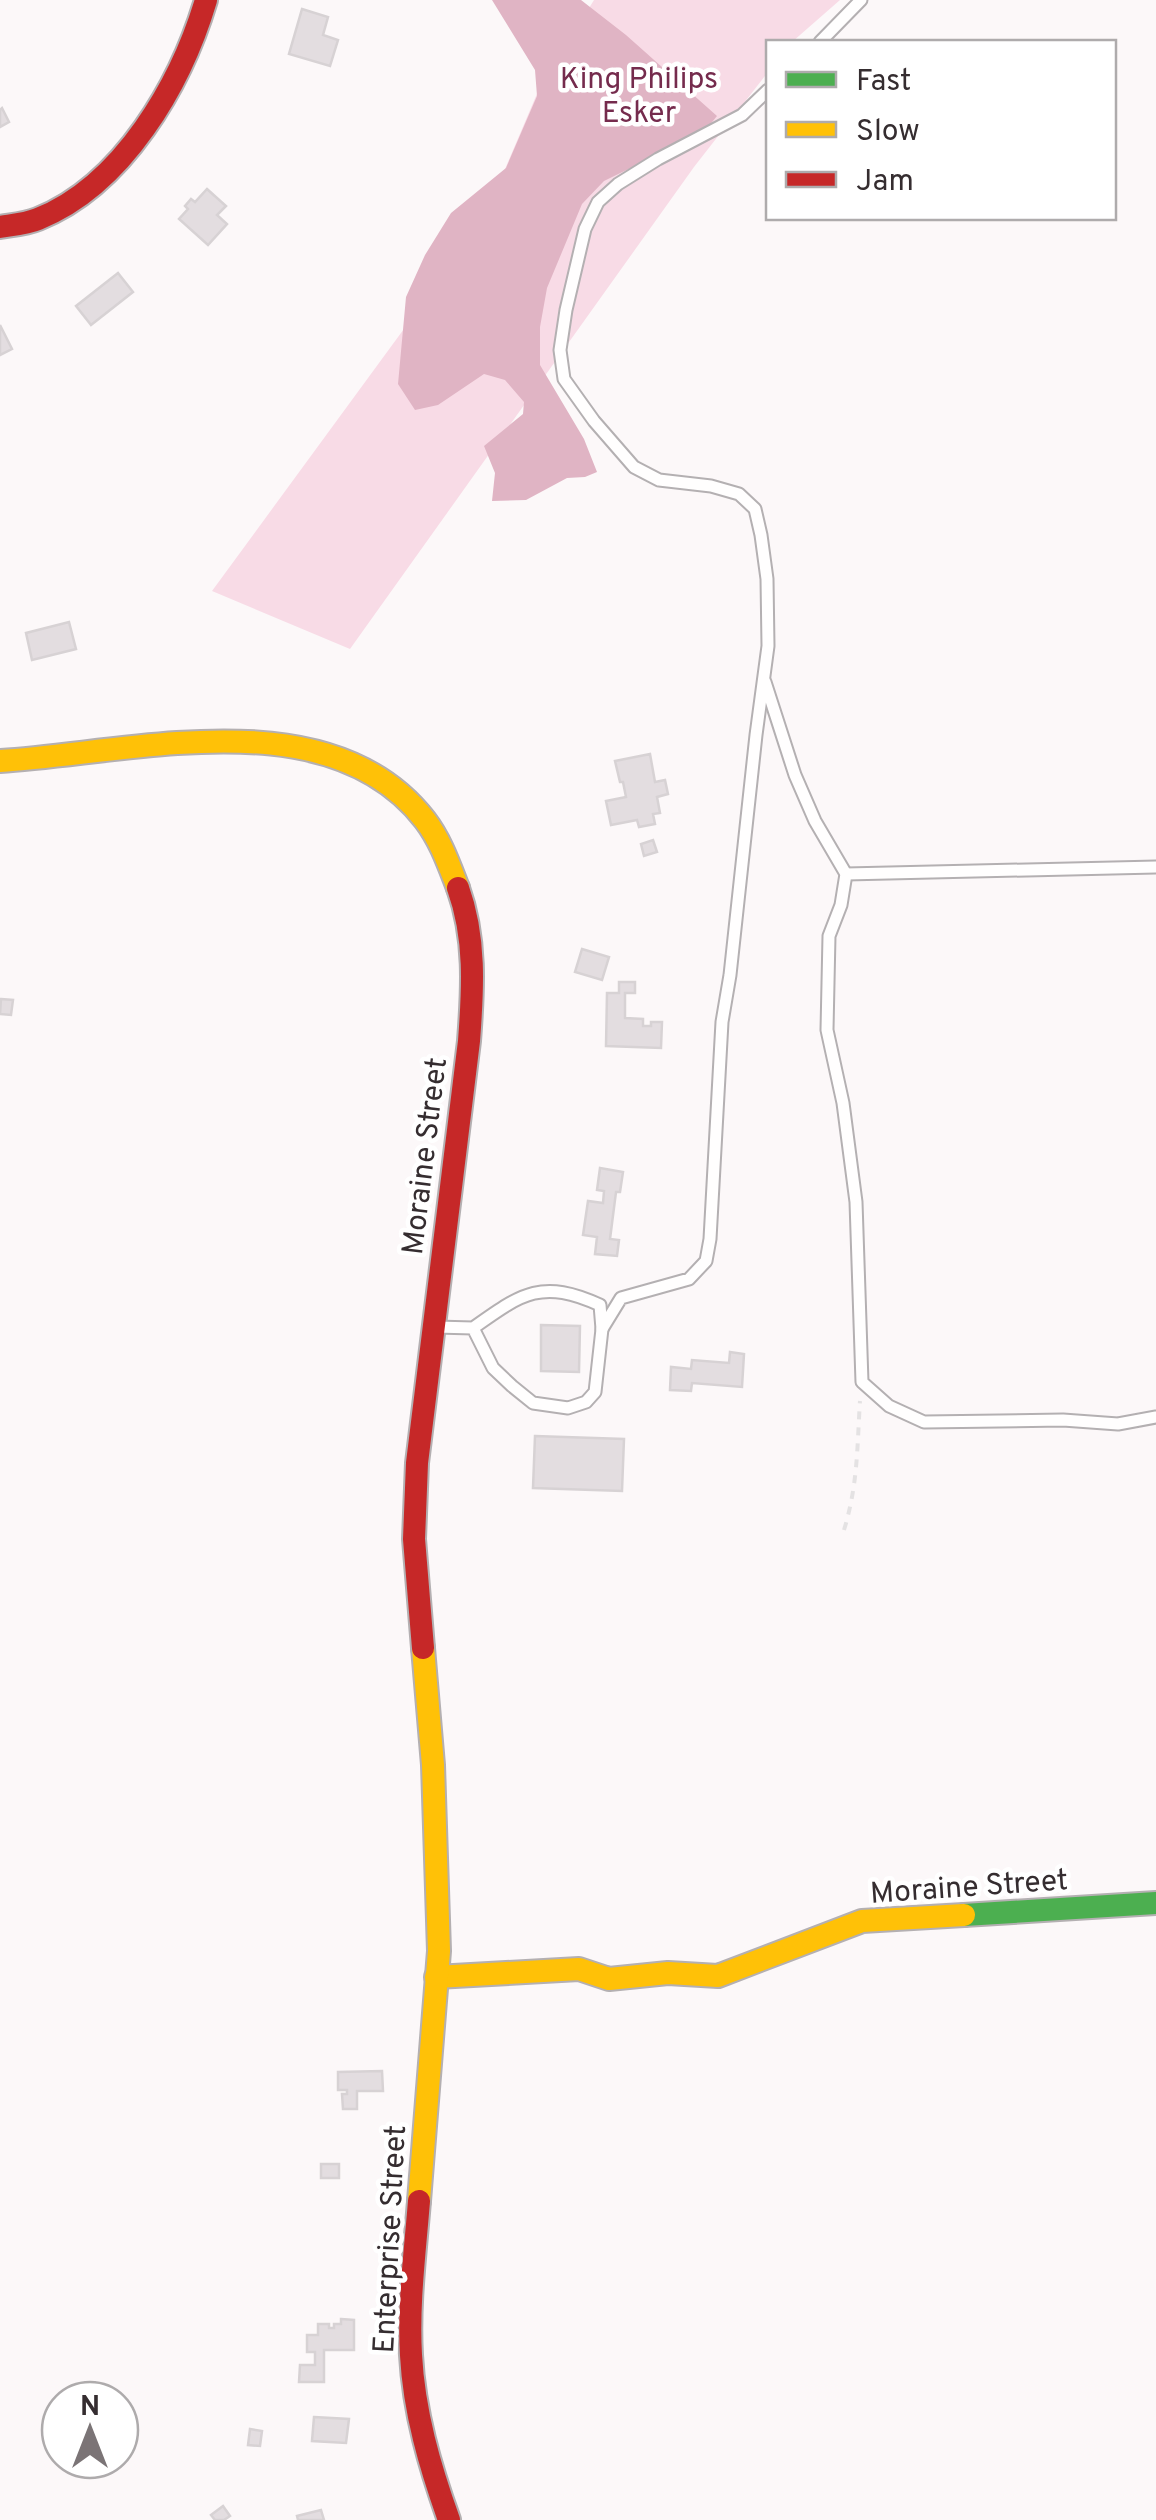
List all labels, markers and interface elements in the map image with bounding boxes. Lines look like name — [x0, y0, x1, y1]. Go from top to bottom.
legend — [766, 40, 1116, 220]
park label: King Philips Esker — [560, 62, 718, 133]
text: Fast — [856, 64, 911, 101]
text: Slow — [856, 114, 920, 151]
text: Jam — [856, 164, 914, 201]
street label: Moraine Street — [396, 1056, 457, 1257]
street label: Moraine Street — [869, 1863, 1069, 1914]
street label: Enterprise Street — [367, 2124, 416, 2354]
north arrow — [40, 2380, 140, 2480]
text: N — [80, 2390, 100, 2426]

